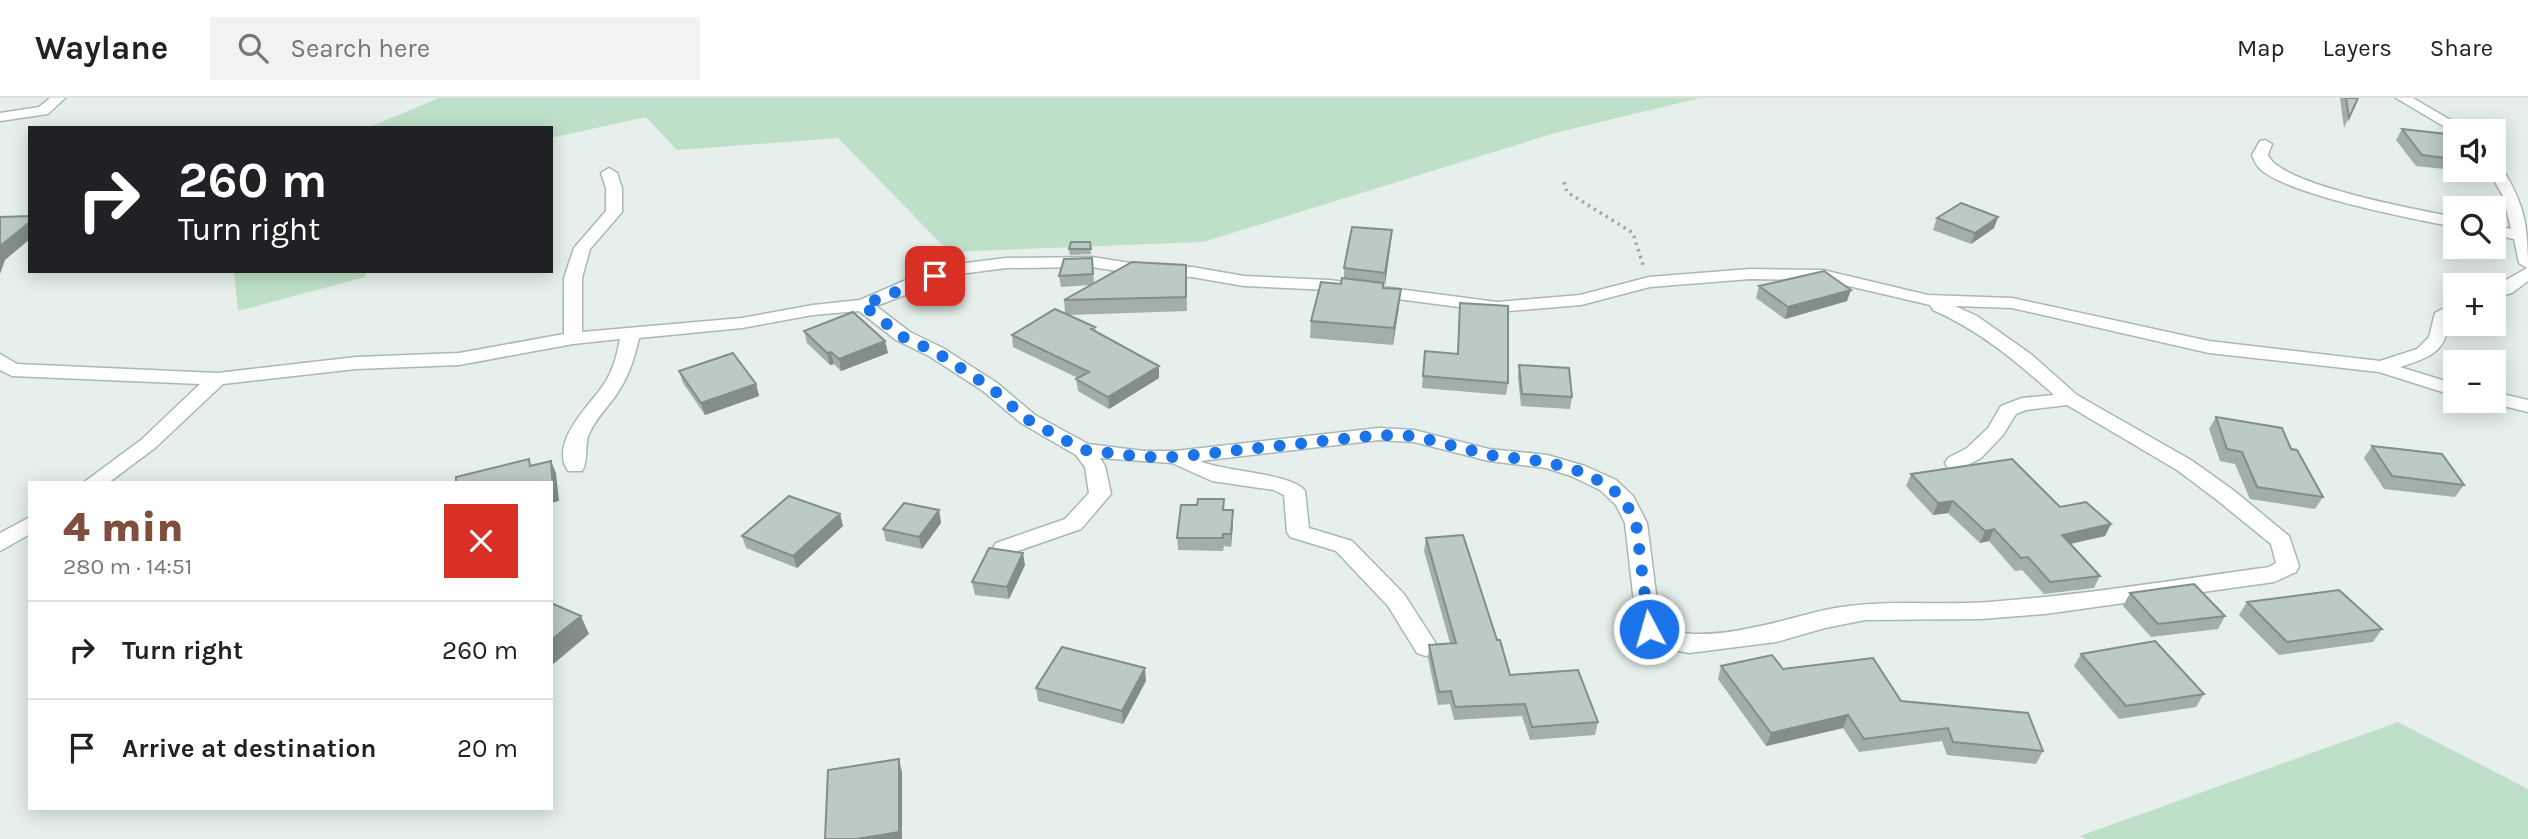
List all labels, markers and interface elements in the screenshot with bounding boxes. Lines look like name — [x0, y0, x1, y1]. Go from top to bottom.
search box — [210, 17, 700, 80]
text: Waylane — [35, 29, 168, 67]
icon: search — [234, 29, 272, 67]
text: Search here — [290, 33, 430, 64]
text: Map — [2237, 34, 2285, 62]
text: Layers — [2323, 34, 2392, 62]
text: Share — [2430, 34, 2493, 62]
map controls — [2443, 119, 2506, 413]
button: sound — [2443, 119, 2506, 182]
text: 260 m — [178, 152, 327, 209]
icon: right — [63, 154, 154, 245]
button: search — [2443, 196, 2506, 259]
text: Turn right — [178, 211, 320, 248]
pin — [905, 246, 965, 306]
icon: arrive — [916, 257, 954, 295]
button: + — [2443, 273, 2506, 336]
button: − — [2443, 350, 2506, 413]
text: 4 min — [63, 502, 184, 552]
button: close — [444, 504, 518, 578]
text: 280 m · 14:51 — [63, 553, 192, 580]
position arrow — [1612, 592, 1686, 666]
icon: right — [63, 631, 101, 669]
text: Turn right — [122, 635, 243, 666]
text: 260 m — [442, 635, 518, 666]
icon: arrive — [63, 729, 101, 767]
text: Arrive at destination — [122, 733, 376, 764]
text: 20 m — [457, 733, 518, 764]

